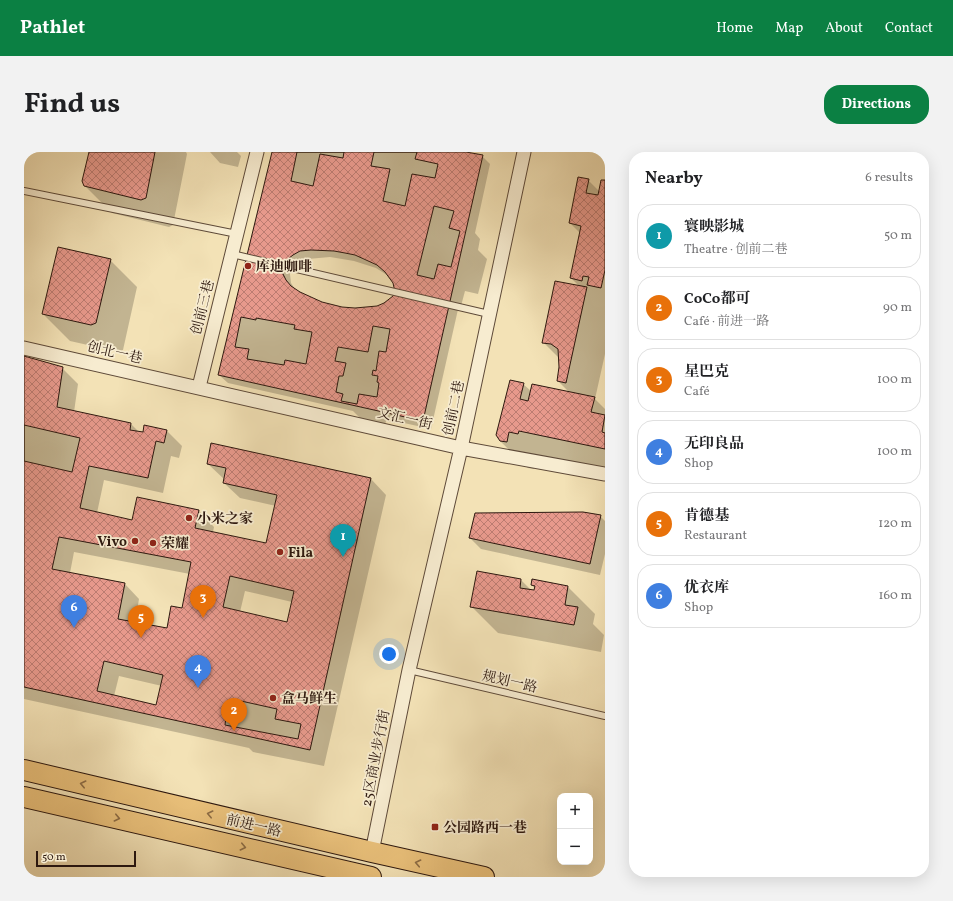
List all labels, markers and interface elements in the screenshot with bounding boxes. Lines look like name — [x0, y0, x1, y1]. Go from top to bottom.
text: Pathlet — [20, 15, 85, 41]
text: Home — [716, 19, 753, 38]
text: Map — [775, 19, 803, 38]
text: About — [825, 19, 863, 38]
text: Contact — [885, 19, 933, 38]
text: Find us — [24, 85, 120, 124]
button: Directions — [824, 85, 929, 124]
text: Nearby — [645, 167, 703, 190]
text: 6 results — [865, 169, 913, 187]
text: 寰映影城 — [684, 217, 744, 238]
text: 1 — [656, 227, 662, 245]
text: 50 m — [884, 227, 912, 245]
text: Theatre · 创前二巷 — [684, 241, 787, 259]
place label: 库迪咖啡 — [256, 258, 312, 277]
marker: 库迪咖啡 — [243, 261, 253, 271]
street label: 创前三巷 — [187, 278, 219, 337]
text: CoCo都可 — [684, 289, 750, 310]
text: 2 — [656, 299, 662, 317]
text: 90 m — [883, 299, 912, 317]
text: Café · 前进一路 — [684, 313, 769, 331]
street label: 创北一巷 — [85, 338, 144, 369]
text: 星巴克 — [684, 362, 729, 383]
text: 3 — [656, 371, 662, 389]
text: 100 m — [877, 371, 912, 389]
street label: 创前二巷 — [439, 379, 470, 438]
text: Café — [684, 383, 710, 401]
street label: 文汇一街 — [375, 404, 434, 435]
text: 无印良品 — [684, 434, 744, 455]
text: 4 — [655, 443, 663, 461]
text: 100 m — [877, 443, 912, 461]
text: Shop — [684, 455, 713, 473]
text: 肯德基 — [684, 506, 729, 527]
place label: 小米之家 — [197, 510, 253, 529]
marker: 小米之家 — [184, 513, 194, 523]
text: 5 — [656, 515, 662, 533]
text: 120 m — [878, 515, 912, 533]
pin: 1 — [330, 524, 356, 557]
text: Restaurant — [684, 527, 747, 545]
place label: Vivo — [97, 533, 127, 552]
place label: 荣耀 — [161, 535, 189, 554]
marker: Vivo — [130, 536, 140, 546]
marker: 荣耀 — [148, 538, 158, 548]
place label: Fila — [288, 544, 313, 563]
marker: Fila — [275, 547, 285, 557]
text: 优衣库 — [684, 578, 729, 599]
pin: 3 — [190, 585, 216, 618]
text: 6 — [655, 587, 663, 605]
text: 160 m — [878, 587, 912, 605]
pin: 6 — [61, 595, 87, 628]
text: Shop — [684, 599, 713, 617]
pin: 5 — [128, 605, 154, 638]
your location — [379, 644, 399, 664]
pin: 4 — [185, 655, 211, 688]
street label: 规划一路 — [480, 667, 539, 698]
place label: 盒马鲜生 — [281, 690, 337, 709]
marker: 盒马鲜生 — [268, 693, 278, 703]
pin: 2 — [221, 698, 247, 731]
street label: 25区商业步行街 — [358, 708, 395, 808]
one-way arrow — [80, 781, 86, 789]
map controls — [557, 793, 593, 865]
button: + — [557, 793, 593, 829]
one-way arrow — [207, 811, 213, 819]
street label: 前进一路 — [224, 811, 283, 842]
one-way arrow — [113, 814, 120, 822]
place label: 公园路西一巷 — [443, 819, 527, 838]
marker: 公园路西一巷 — [430, 822, 440, 832]
button: − — [557, 829, 593, 865]
one-way arrow — [240, 843, 246, 851]
scale bar — [36, 849, 136, 868]
text: 50 m — [42, 850, 66, 865]
one-way arrow — [415, 859, 421, 867]

